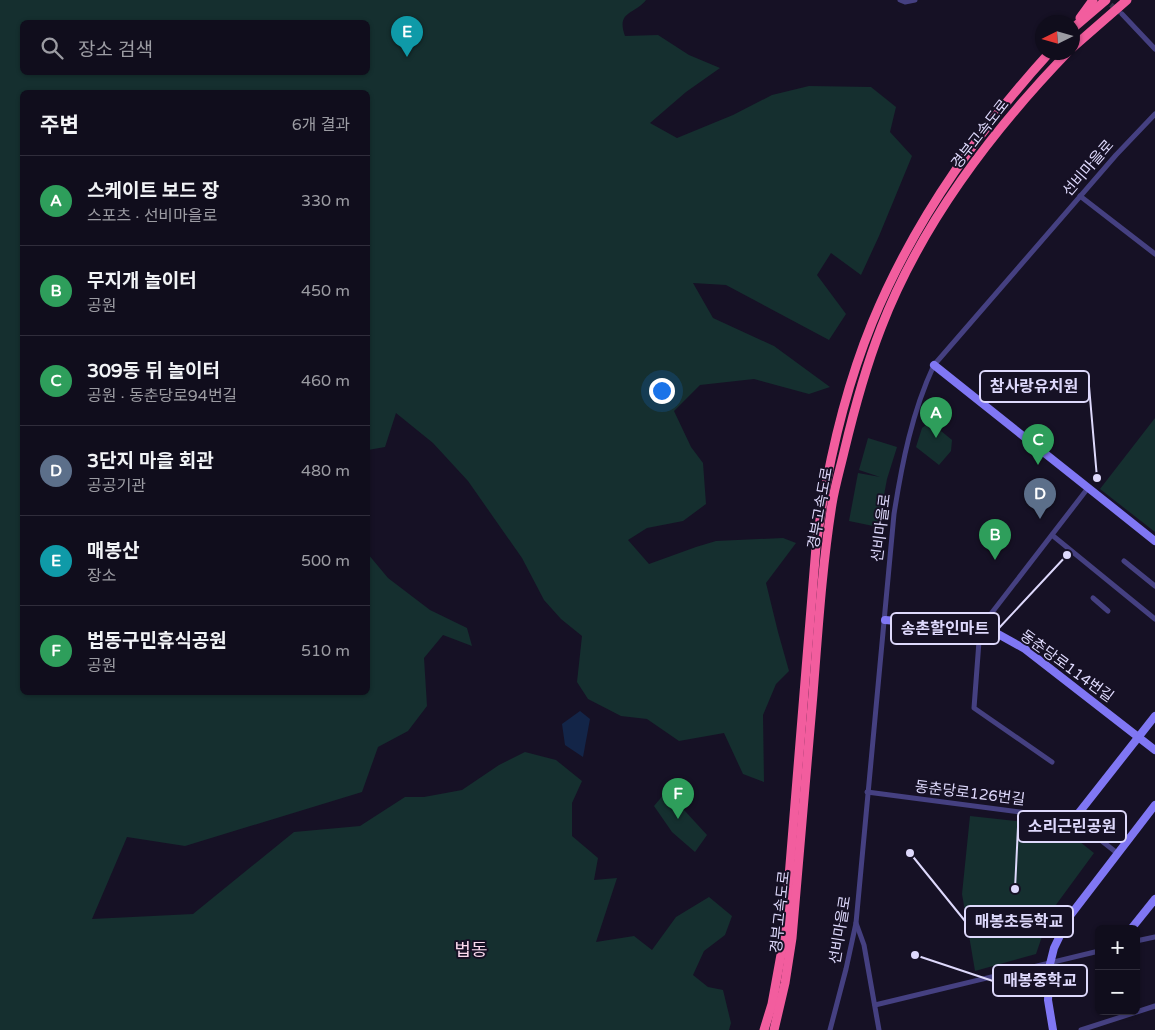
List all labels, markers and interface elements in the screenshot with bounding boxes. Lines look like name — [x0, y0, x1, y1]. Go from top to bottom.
north arrow — [1035, 15, 1080, 60]
pin: E — [391, 16, 423, 57]
search box — [20, 20, 370, 75]
icon: search — [38, 34, 66, 62]
text: 장소 검색 — [78, 39, 153, 61]
street label: 경부고속도로 — [947, 96, 1013, 172]
text: 주변 — [40, 113, 79, 138]
text: 6개 결과 — [292, 115, 350, 135]
street label: 선비마을로 — [1059, 136, 1117, 200]
text: 스케이트 보드 장 — [87, 180, 219, 202]
text: A — [50, 191, 62, 211]
text: 330 m — [301, 191, 350, 211]
text: 스포츠 · 선비마을로 — [87, 206, 217, 226]
text: 무지개 놀이터 — [87, 270, 197, 292]
text: B — [50, 281, 62, 301]
text: 450 m — [301, 281, 350, 301]
text: 공원 — [87, 296, 116, 316]
text: 309동 뒤 놀이터 — [87, 360, 220, 382]
text: C — [50, 371, 62, 391]
text: 460 m — [301, 371, 350, 391]
callout: 참사랑유치원 — [980, 371, 1089, 402]
text: 참사랑유치원 — [990, 377, 1078, 397]
your location — [649, 378, 675, 404]
text: 공원 · 동춘당로94번길 — [87, 386, 237, 406]
pin: A — [920, 397, 952, 438]
pin: C — [1022, 424, 1054, 465]
text: 3단지 마을 회관 — [87, 450, 214, 472]
text: D — [50, 461, 62, 481]
text: 480 m — [301, 461, 350, 481]
street label: 경부고속도로 — [804, 466, 836, 550]
text: 공공기관 — [87, 476, 146, 496]
pin: D — [1024, 478, 1056, 519]
street label: 선비마을로 — [868, 493, 894, 563]
pin: B — [979, 519, 1011, 560]
text: 매봉산 — [87, 540, 139, 562]
text: E — [51, 551, 61, 571]
text: 500 m — [301, 551, 350, 571]
text: 장소 — [87, 566, 116, 586]
callout: 송촌할인마트 — [891, 613, 999, 644]
text: 송촌할인마트 — [901, 619, 989, 639]
street label: 동춘당로114번길 — [1017, 626, 1117, 706]
text: 법동구민휴식공원 — [87, 630, 227, 652]
text: F — [51, 641, 61, 661]
text: 510 m — [301, 641, 350, 661]
text: 공원 — [87, 656, 116, 676]
street label: 동춘당로126번길 — [914, 777, 1026, 809]
pin: F — [662, 778, 694, 819]
callout: 소리근린공원 — [1018, 811, 1126, 842]
text: 소리근린공원 — [1028, 817, 1116, 837]
street label: 경부고속도로 — [767, 870, 793, 954]
street label: 선비마을로 — [826, 895, 854, 965]
callout: 매봉초등학교 — [965, 906, 1073, 937]
text: 매봉초등학교 — [975, 912, 1063, 932]
map controls — [1095, 925, 1140, 1015]
button: + — [1095, 925, 1140, 970]
district label: 법동 — [454, 939, 488, 961]
callout: 매봉중학교 — [993, 965, 1087, 996]
button: − — [1095, 970, 1140, 1015]
text: 매봉중학교 — [1003, 971, 1077, 991]

